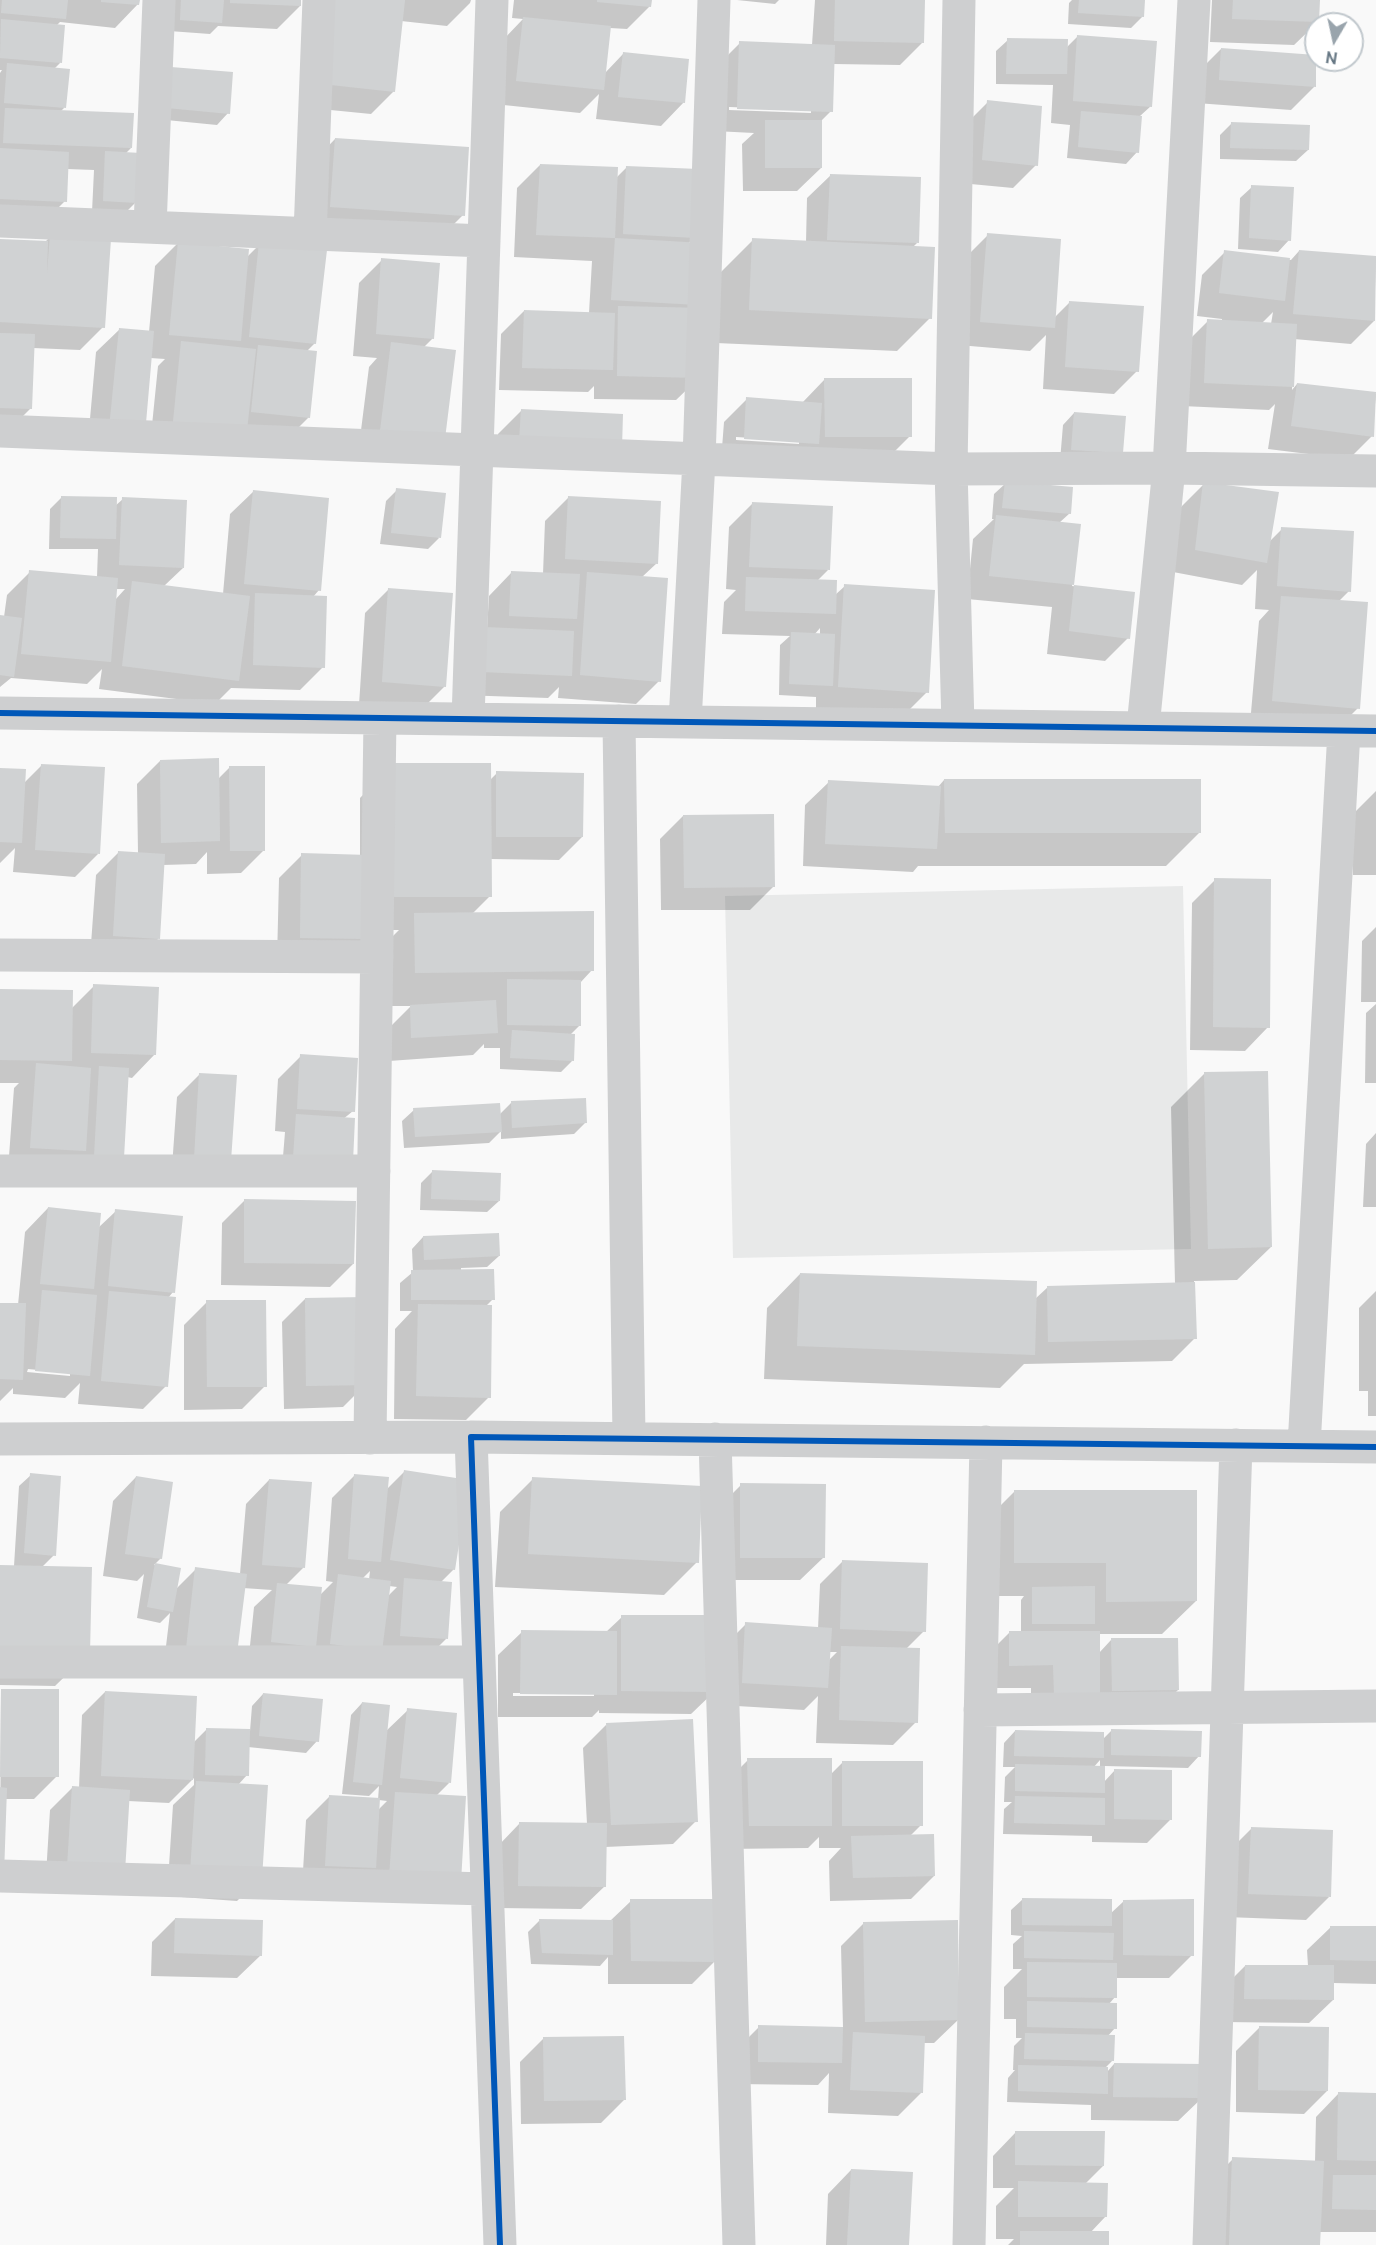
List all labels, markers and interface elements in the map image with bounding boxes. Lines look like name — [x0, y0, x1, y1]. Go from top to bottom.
north arrow — [1304, 12, 1364, 72]
text: N — [1324, 48, 1339, 68]

